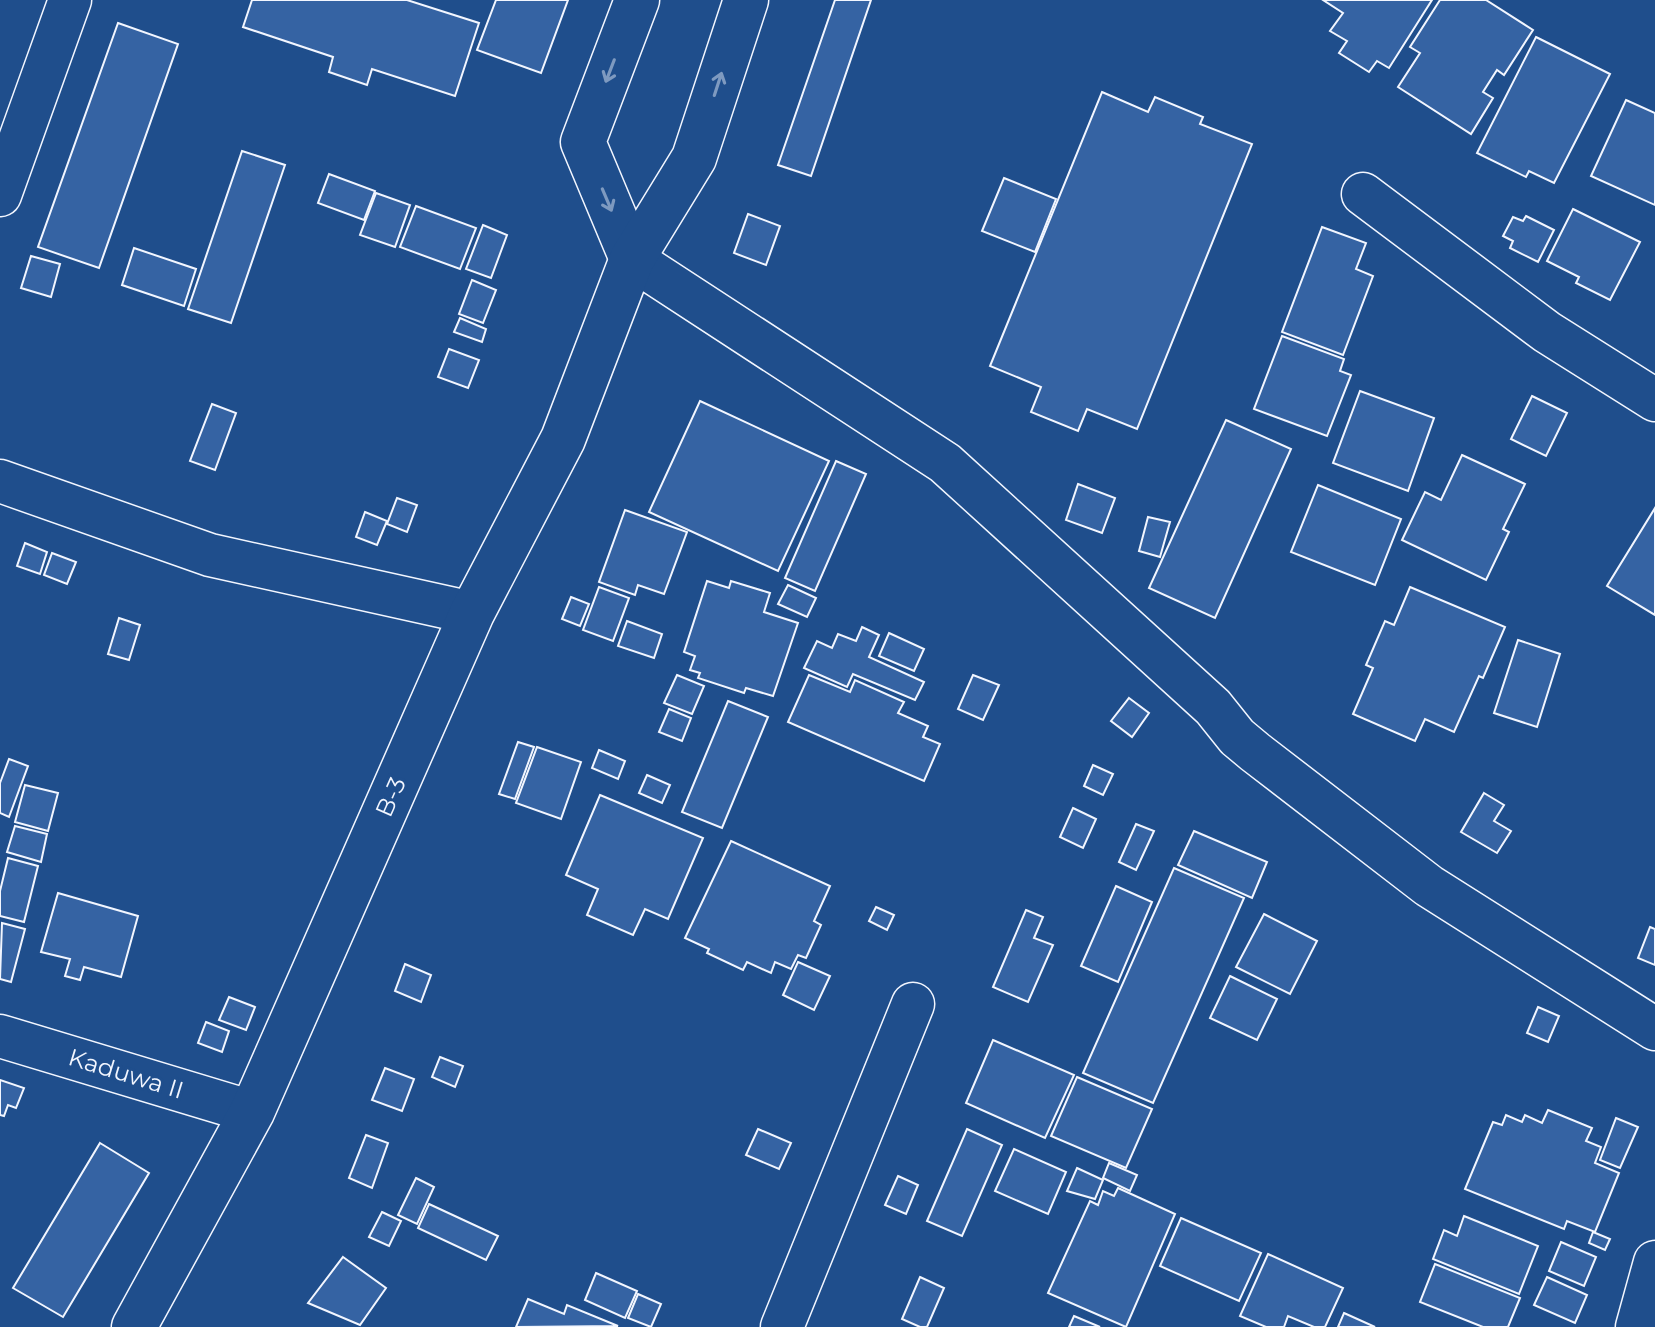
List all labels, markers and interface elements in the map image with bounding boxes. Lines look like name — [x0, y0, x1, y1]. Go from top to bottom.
one-way arrow — [602, 58, 616, 83]
one-way arrow — [711, 72, 726, 98]
one-way arrow — [601, 187, 616, 212]
street label: B-3 — [369, 772, 412, 821]
street label: Kaduwa II — [65, 1042, 187, 1105]

